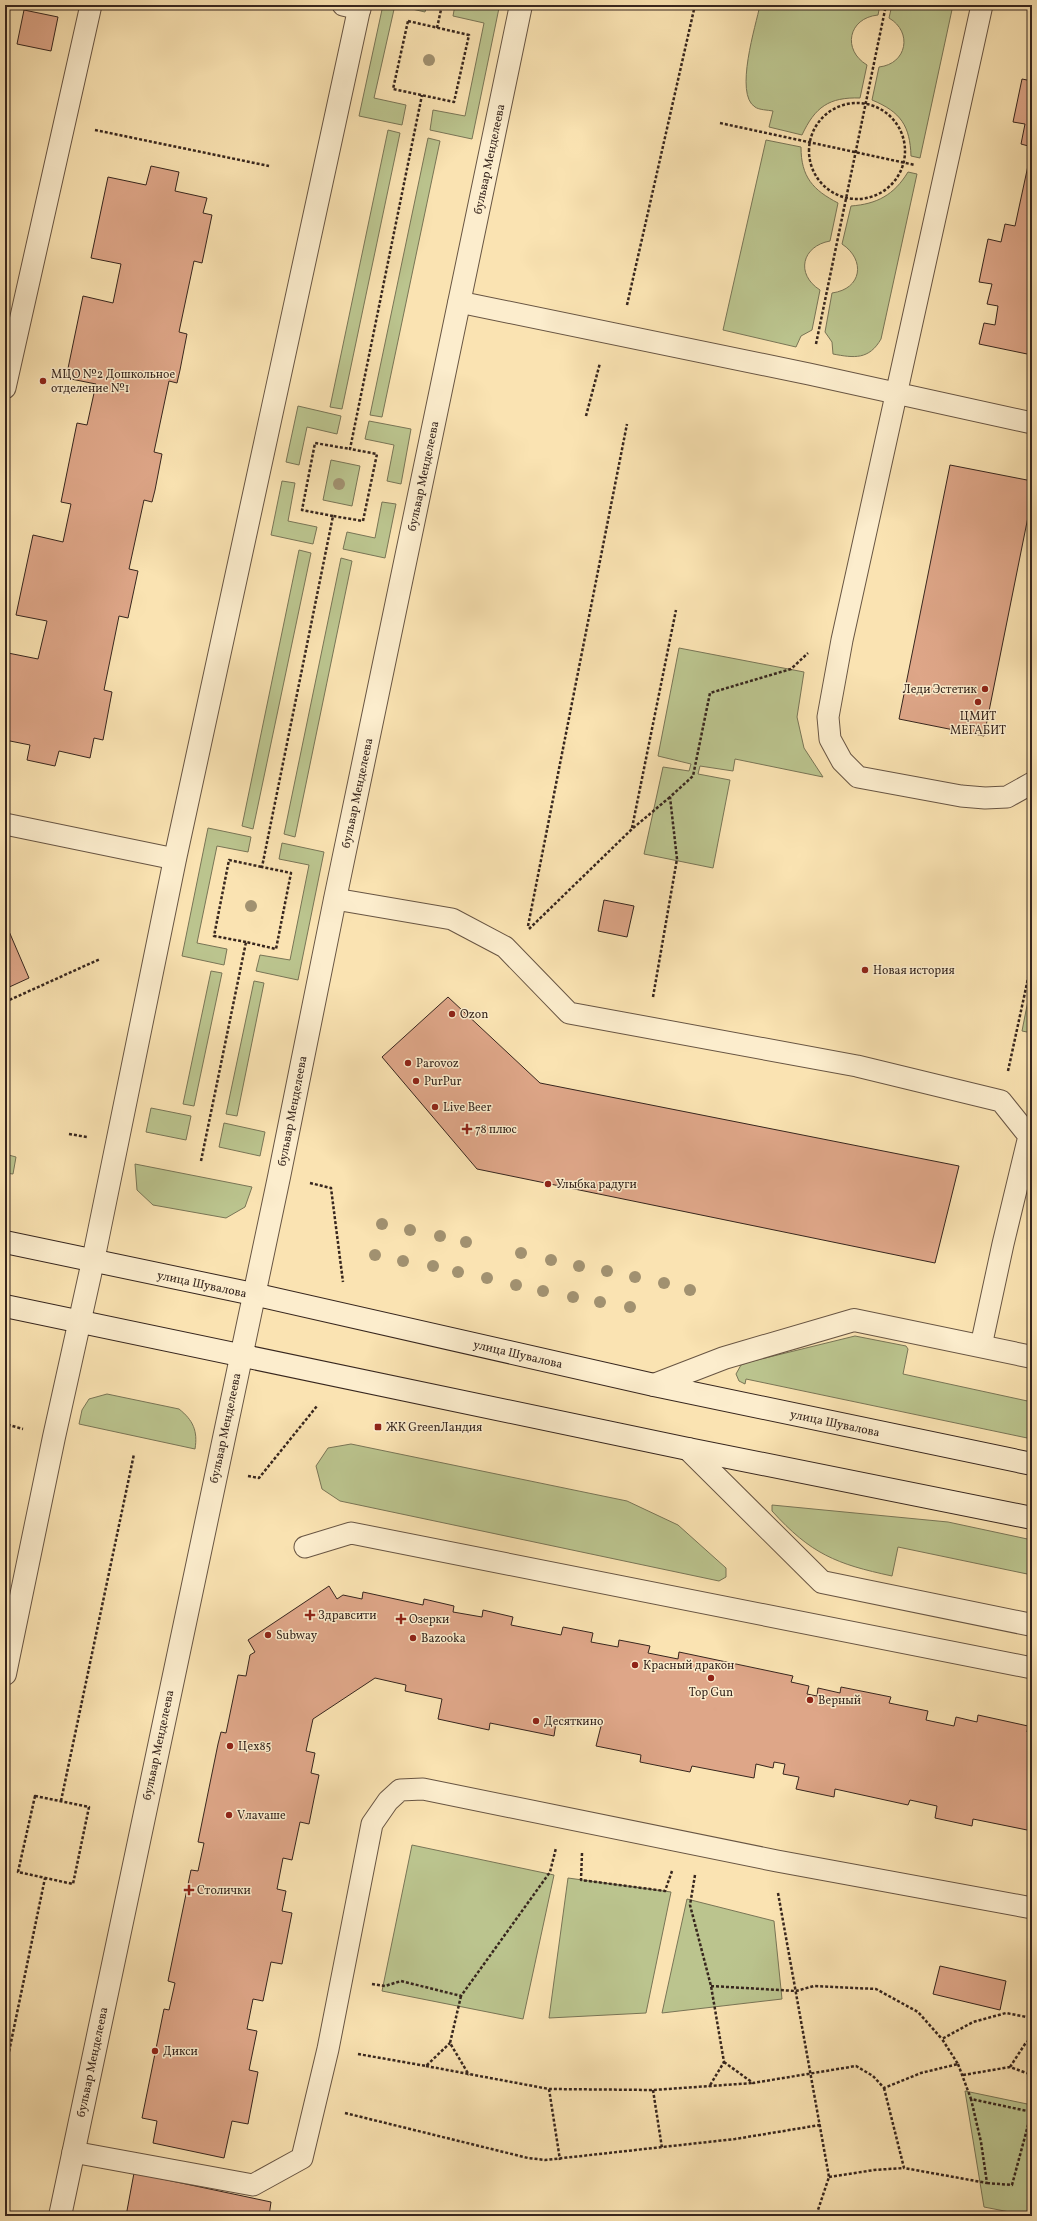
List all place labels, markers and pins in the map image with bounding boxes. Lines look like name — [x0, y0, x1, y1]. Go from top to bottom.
place label: МЦО №2 Дошкольное отделение №1 — [51, 367, 175, 397]
marker: МЦО №2 Дошкольное отделение №1 — [38, 376, 48, 386]
place label: Леди Эстетик — [903, 682, 978, 698]
marker: Леди Эстетик — [980, 684, 990, 694]
marker: ЦМИТ МЕГАБИТ — [973, 697, 983, 707]
place label: ЦМИТ МЕГАБИТ — [950, 709, 1006, 739]
place label: Новая история — [873, 963, 955, 979]
marker: Новая история — [860, 965, 870, 975]
place label: Ozon — [460, 1007, 488, 1023]
marker: Ozon — [447, 1009, 457, 1019]
place label: Parovoz — [416, 1056, 459, 1072]
marker: Parovoz — [403, 1058, 413, 1068]
place label: PurPur — [424, 1074, 462, 1090]
marker: PurPur — [411, 1076, 421, 1086]
place label: Live Beer — [443, 1100, 492, 1116]
marker: Live Beer — [430, 1102, 440, 1112]
place label: 78 плюс — [475, 1122, 517, 1138]
marker: 78 плюс — [462, 1124, 472, 1134]
place label: Улыбка радуги — [556, 1177, 637, 1193]
marker: Улыбка радуги — [543, 1179, 553, 1189]
place label: ЖК GreenЛандия — [386, 1420, 482, 1436]
marker: ЖК GreenЛандия — [373, 1422, 383, 1432]
place label: Здравсити — [318, 1608, 377, 1624]
marker: Здравсити — [305, 1610, 315, 1620]
place label: Озерки — [409, 1612, 449, 1628]
marker: Озерки — [396, 1614, 406, 1624]
place label: Subway — [276, 1628, 318, 1644]
marker: Subway — [263, 1630, 273, 1640]
place label: Bazooka — [421, 1631, 466, 1647]
marker: Bazooka — [408, 1633, 418, 1643]
place label: Красный дракон — [643, 1658, 734, 1674]
marker: Красный дракон — [630, 1660, 640, 1670]
marker: Top Gun — [706, 1673, 716, 1683]
place label: Top Gun — [689, 1685, 733, 1701]
place label: Верный — [818, 1693, 861, 1709]
marker: Верный — [805, 1695, 815, 1705]
place label: Десяткино — [544, 1714, 603, 1730]
marker: Десяткино — [531, 1716, 541, 1726]
place label: Цех85 — [238, 1739, 271, 1755]
marker: Цех85 — [225, 1741, 235, 1751]
place label: Vлаvаше — [237, 1808, 286, 1824]
marker: Vлаvаше — [224, 1810, 234, 1820]
place label: Столички — [197, 1883, 251, 1899]
marker: Столички — [184, 1885, 194, 1895]
place label: Дикси — [163, 2044, 198, 2060]
marker: Дикси — [150, 2046, 160, 2056]

